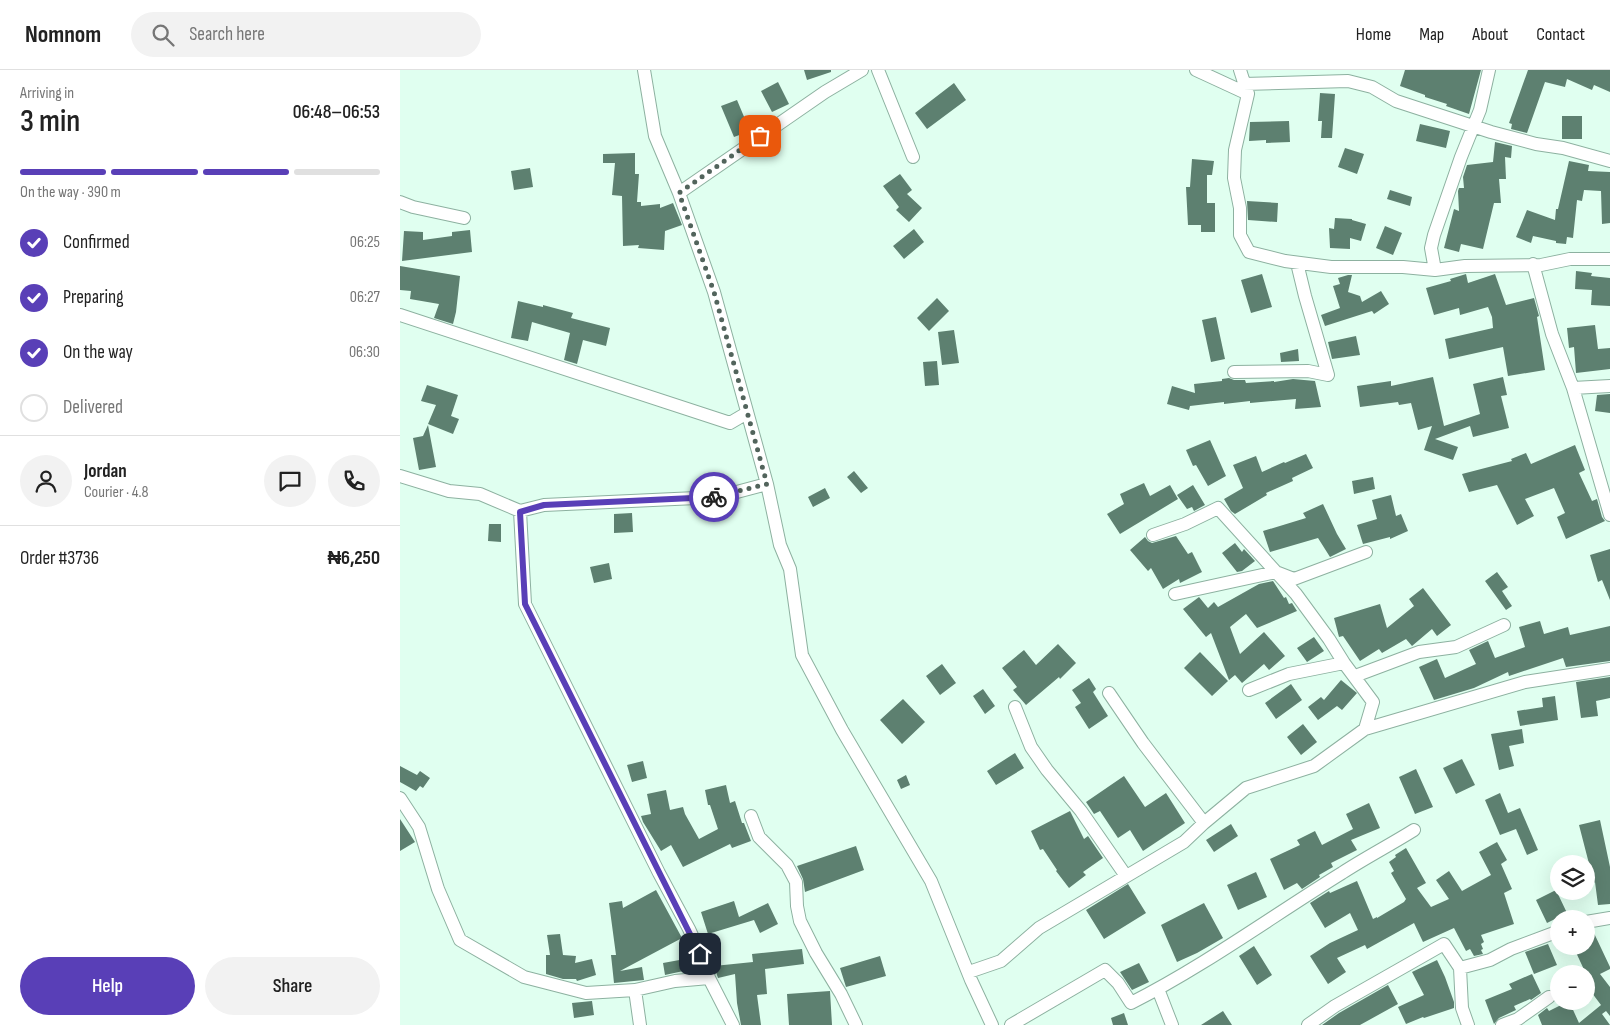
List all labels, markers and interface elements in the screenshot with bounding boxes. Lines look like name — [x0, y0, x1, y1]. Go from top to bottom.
search box — [131, 12, 481, 57]
text: Nomnom — [25, 20, 101, 49]
icon: search — [149, 21, 177, 49]
text: Search here — [189, 23, 265, 46]
text: Home — [1356, 24, 1391, 45]
text: Map — [1419, 24, 1444, 45]
text: About — [1472, 24, 1508, 45]
text: Contact — [1536, 24, 1585, 45]
text: Arriving in — [20, 84, 74, 103]
text: 06:48–06:53 — [293, 101, 380, 124]
text: 3 min — [20, 102, 80, 141]
pin — [739, 115, 781, 157]
icon: bag — [746, 122, 774, 150]
text: On the way · 390 m — [20, 183, 121, 202]
icon: check — [20, 229, 48, 257]
text: Confirmed — [63, 231, 130, 254]
text: 06:25 — [350, 233, 380, 252]
icon: check — [20, 284, 48, 312]
text: Preparing — [63, 286, 124, 309]
text: 06:27 — [350, 288, 380, 307]
icon: check — [20, 339, 48, 367]
text: On the way — [63, 341, 133, 364]
text: 06:30 — [349, 343, 380, 362]
text: Delivered — [63, 396, 123, 419]
button: person — [20, 455, 72, 507]
button: chat — [264, 455, 316, 507]
button: phone — [328, 455, 380, 507]
text: Jordan — [84, 460, 127, 483]
courier — [689, 472, 739, 522]
text: Courier · 4.8 — [84, 483, 148, 502]
icon: bike — [700, 483, 728, 511]
text: Order #3736 — [20, 547, 99, 570]
text: ₦6,250 — [327, 547, 380, 570]
map controls — [1550, 855, 1595, 1010]
button: layers — [1550, 855, 1595, 900]
button: + — [1550, 910, 1595, 955]
pin — [679, 933, 721, 975]
icon: home — [686, 940, 714, 968]
button: Help — [20, 957, 195, 1015]
button: Share — [205, 957, 380, 1015]
button: − — [1550, 965, 1595, 1010]

